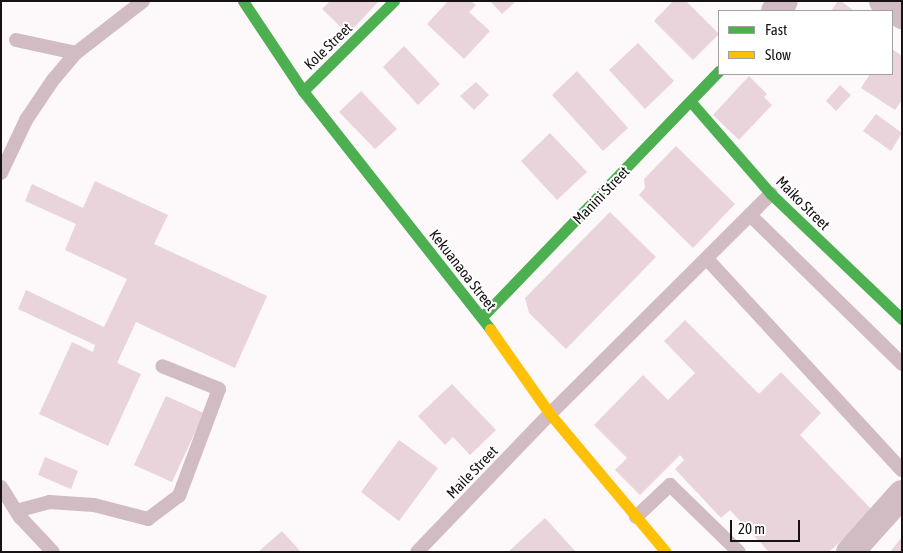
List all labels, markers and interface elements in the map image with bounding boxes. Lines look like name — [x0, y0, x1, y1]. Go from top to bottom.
legend — [718, 10, 893, 75]
street label: Kole Street — [300, 19, 356, 73]
text: Fast — [765, 21, 787, 38]
text: Slow — [765, 46, 791, 63]
street label: Manini Street — [569, 162, 633, 228]
street label: Maiko Street — [772, 172, 834, 234]
street label: Kekuanaoa Street — [426, 226, 500, 314]
street label: Maile Street — [443, 442, 501, 502]
scale bar — [733, 510, 803, 542]
text: 20 m — [738, 520, 765, 537]

